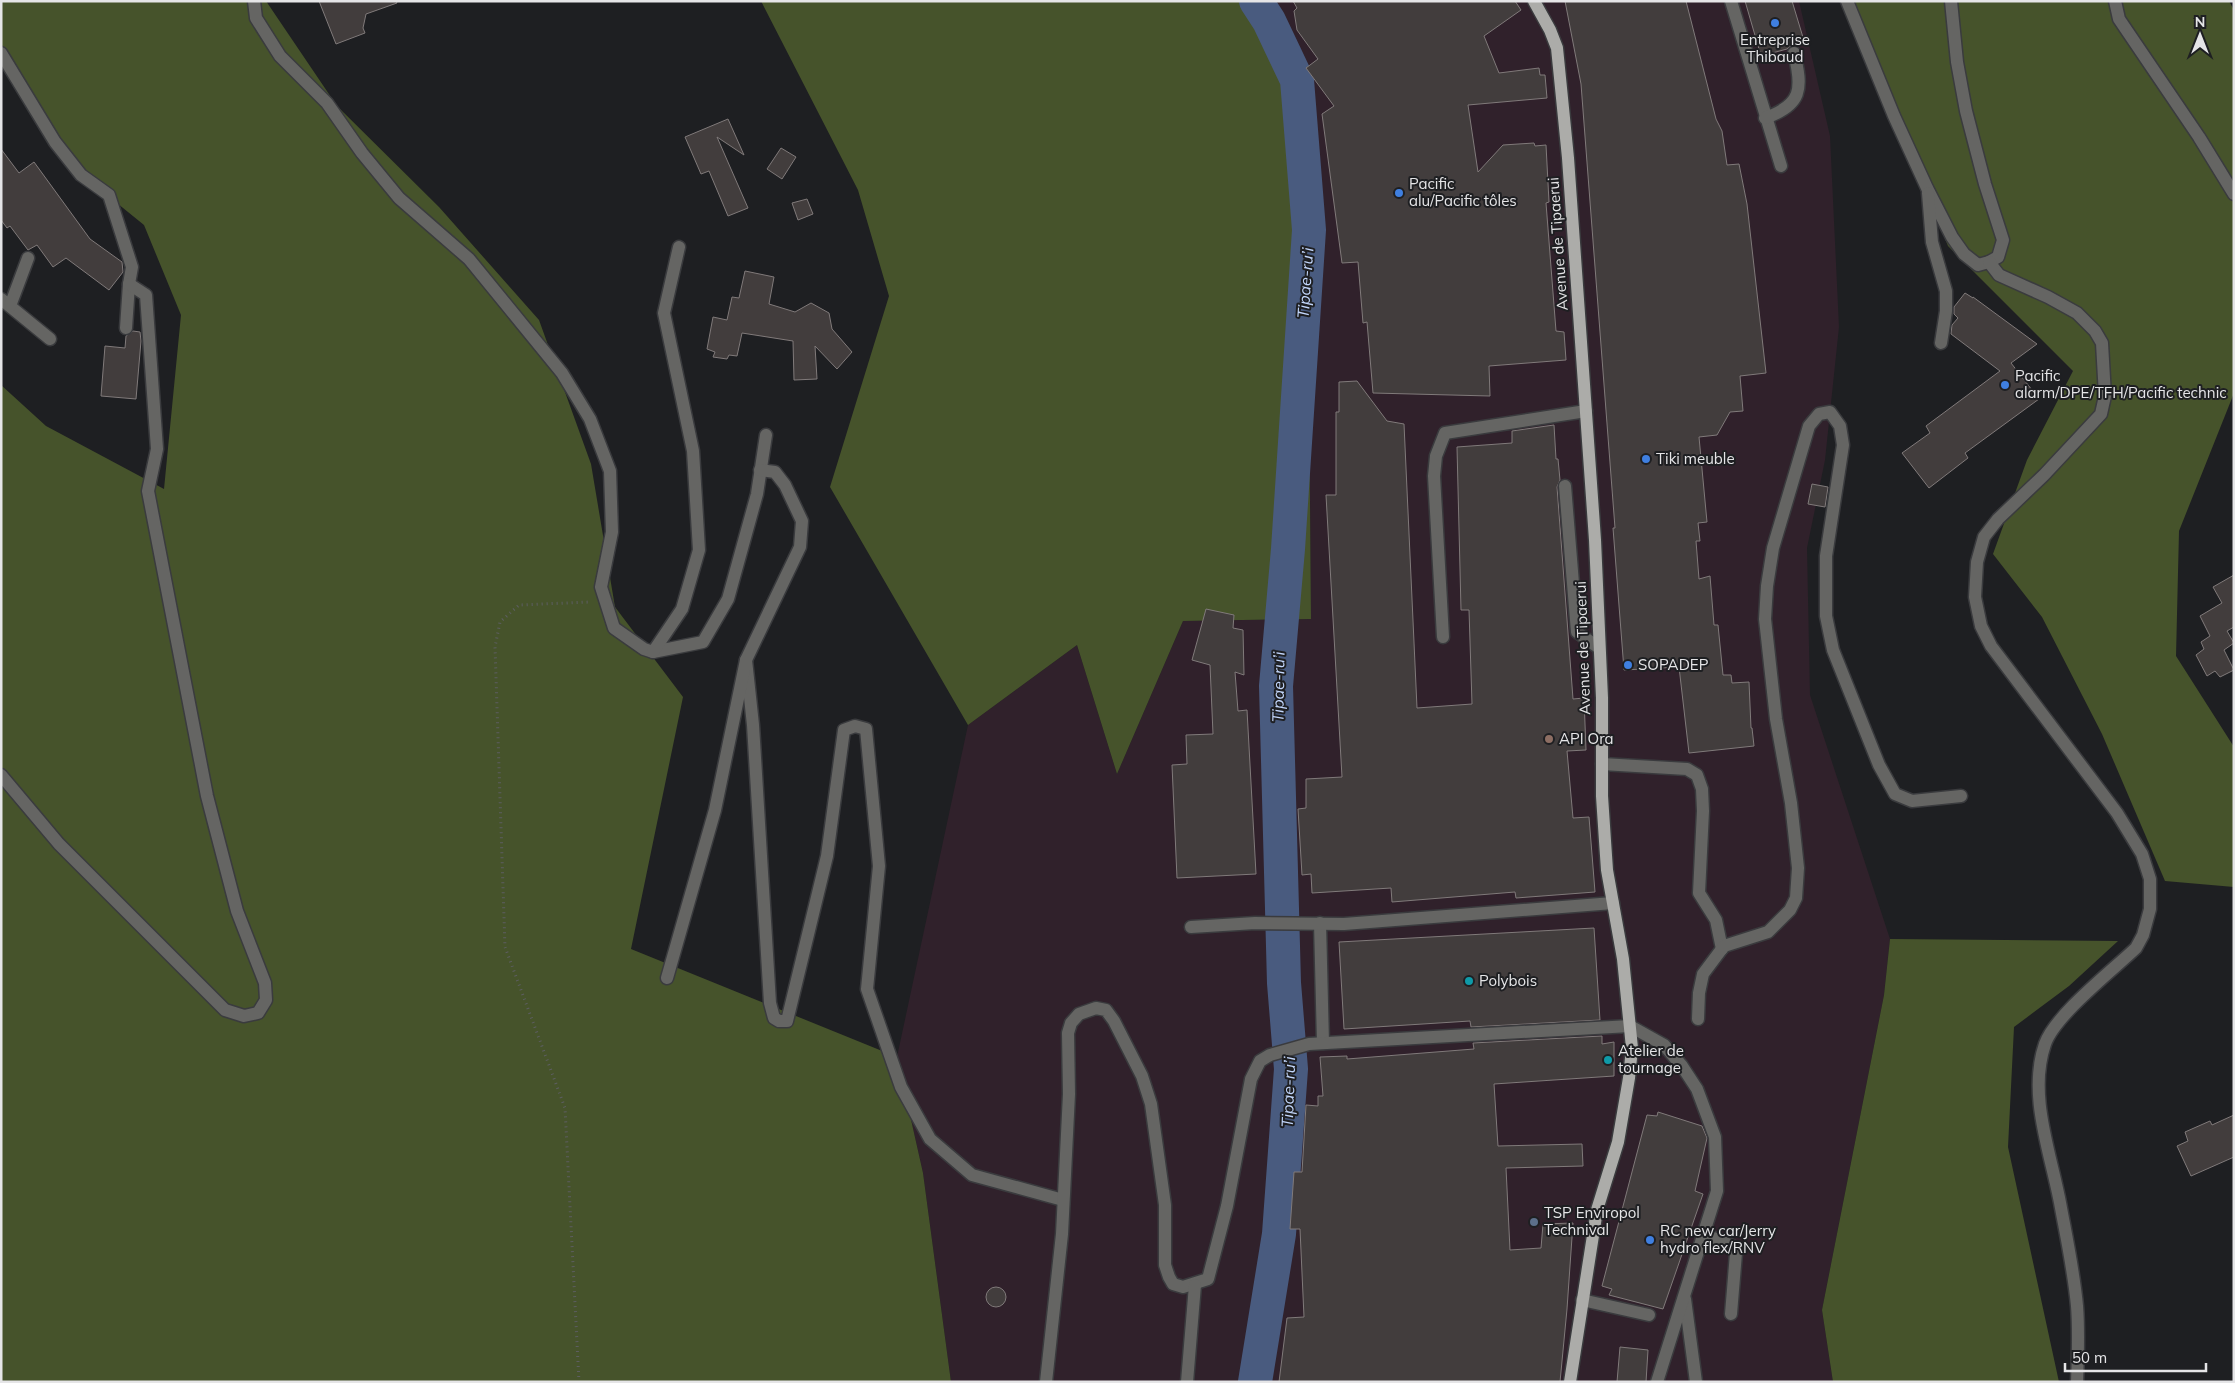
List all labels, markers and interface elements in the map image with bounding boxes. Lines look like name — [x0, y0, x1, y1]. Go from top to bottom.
north arrow — [2175, 10, 2225, 60]
text: N — [2195, 13, 2205, 31]
marker: Entreprise Thibaud — [1769, 17, 1781, 29]
place label: Entreprise Thibaud — [1740, 30, 1810, 66]
place label: Pacific alu/Pacific tôles — [1409, 174, 1517, 210]
street label: Avenue de Tipaerui — [1543, 177, 1572, 311]
marker: Pacific alu/Pacific tôles — [1393, 187, 1405, 199]
water label: Tipae-ru’i — [1293, 247, 1317, 319]
place label: Pacific alarm/DPE/TFH/Pacific technic — [2015, 366, 2227, 402]
marker: Pacific alarm/DPE/TFH/Pacific technic — [1999, 379, 2011, 391]
place label: Tiki meuble — [1656, 449, 1735, 468]
marker: Tiki meuble — [1640, 453, 1652, 465]
street label: Avenue de Tipaerui — [1571, 581, 1594, 715]
water label: Tipae-ru’i — [1267, 651, 1289, 723]
place label: SOPADEP — [1638, 655, 1709, 674]
marker: SOPADEP — [1622, 659, 1634, 671]
place label: API Ora — [1559, 729, 1614, 748]
marker: API Ora — [1543, 733, 1555, 745]
place label: Polybois — [1479, 971, 1537, 990]
marker: Polybois — [1463, 975, 1475, 987]
place label: Atelier de tournage — [1618, 1041, 1684, 1077]
marker: Atelier de tournage — [1602, 1054, 1614, 1066]
water label: Tipae-ru’i — [1277, 1056, 1299, 1128]
place label: TSP Enviropol Technival — [1544, 1203, 1640, 1239]
marker: TSP Enviropol Technival — [1528, 1216, 1540, 1228]
place label: RC new car/Jerry hydro flex/RNV — [1660, 1221, 1776, 1257]
marker: RC new car/Jerry hydro flex/RNV — [1644, 1234, 1656, 1246]
scale bar — [2065, 1340, 2206, 1372]
text: 50 m — [2072, 1348, 2107, 1367]

